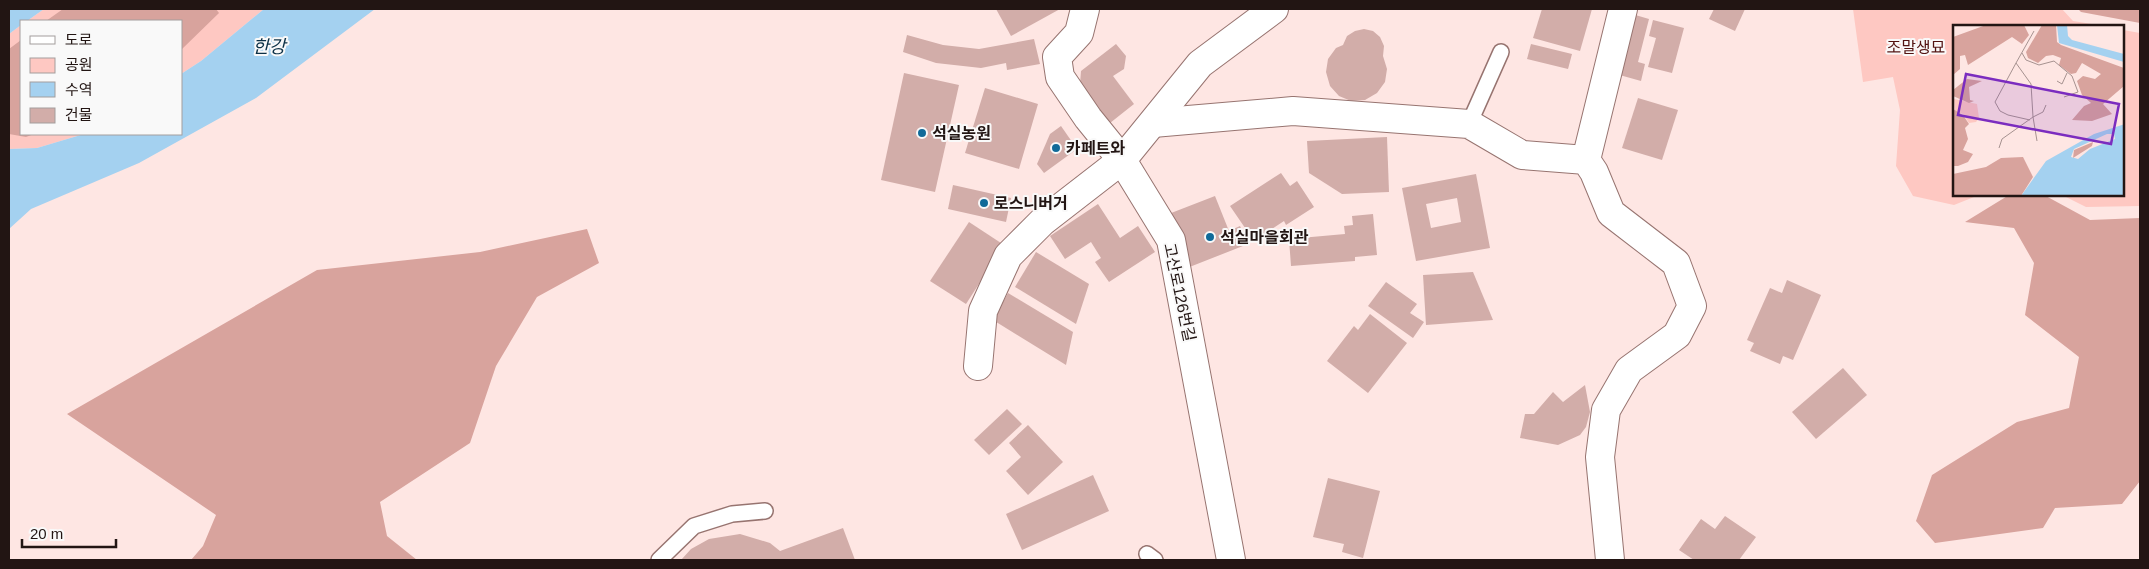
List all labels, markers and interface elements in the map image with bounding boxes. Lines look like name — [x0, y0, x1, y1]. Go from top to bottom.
legend — [20, 20, 182, 135]
inset map — [1953, 25, 2124, 196]
text: 도로 — [65, 31, 93, 48]
water label: 한강 — [252, 37, 288, 57]
park label: 조말생묘 — [1887, 39, 1945, 56]
text: 공원 — [65, 56, 93, 73]
text: 수역 — [65, 81, 93, 98]
text: 건물 — [65, 106, 93, 123]
place label: 석실농원 — [932, 125, 991, 142]
marker: 석실농원 — [916, 127, 928, 139]
place label: 카페트와 — [1066, 140, 1125, 157]
marker: 카페트와 — [1050, 142, 1062, 154]
place label: 로스니버거 — [994, 195, 1068, 212]
marker: 로스니버거 — [978, 197, 990, 209]
place label: 석실마을회관 — [1220, 229, 1309, 246]
marker: 석실마을회관 — [1204, 231, 1216, 243]
street label: 고산로126번길 — [1161, 241, 1198, 343]
scale bar — [22, 516, 116, 548]
text: 20 m — [30, 525, 63, 542]

